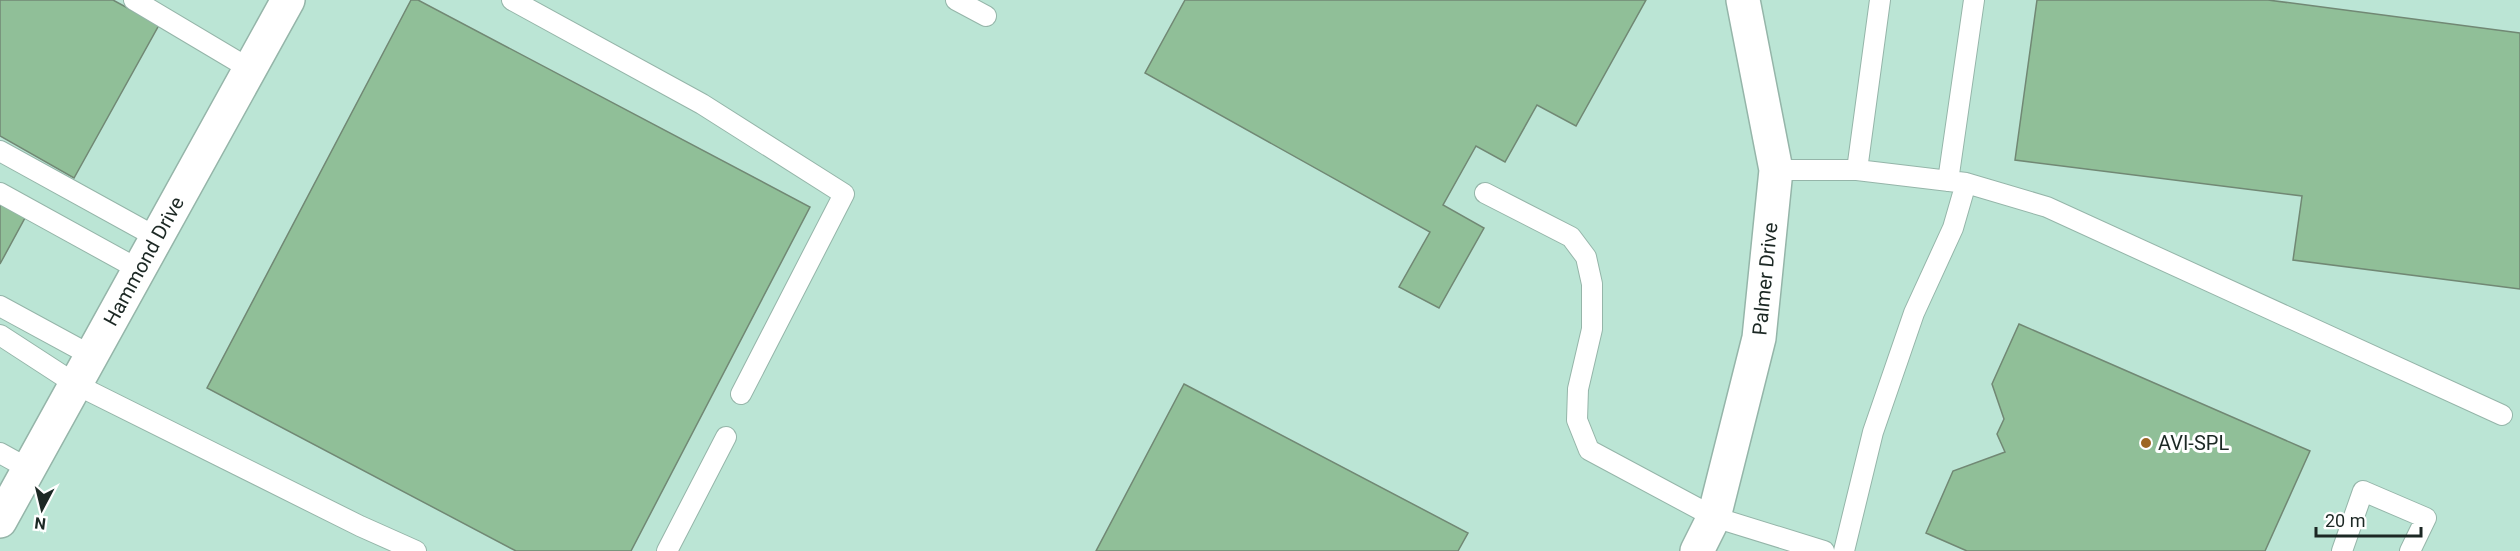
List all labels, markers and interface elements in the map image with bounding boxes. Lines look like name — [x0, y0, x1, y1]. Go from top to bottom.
street label: Hammond Drive — [98, 192, 189, 330]
street label: Palmer Drive — [1747, 221, 1783, 336]
place label: AVI-SPL — [2158, 431, 2229, 455]
marker: AVI-SPL — [2139, 436, 2153, 450]
north arrow — [12, 479, 72, 539]
scale bar — [2316, 500, 2421, 538]
text: 20 m — [2325, 510, 2365, 531]
text: N — [33, 513, 47, 534]

